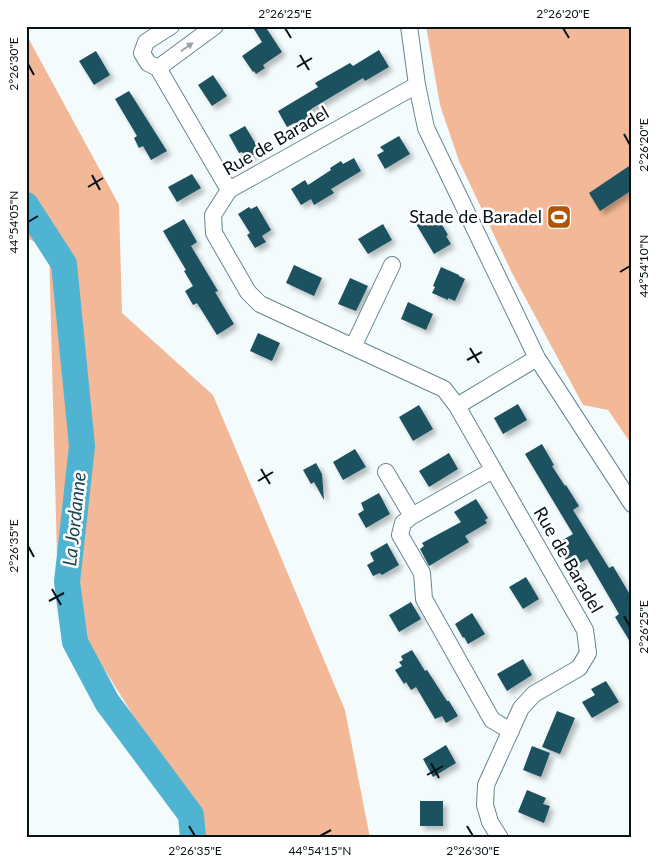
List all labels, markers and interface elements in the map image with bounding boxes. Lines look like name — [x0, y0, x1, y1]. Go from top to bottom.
text: 2°26'25"E — [258, 6, 312, 21]
text: 2°26'20"E — [536, 6, 590, 21]
text: 2°26'30"E — [6, 37, 21, 91]
one-way arrow — [180, 42, 194, 52]
street label: Rue de Baradel — [219, 101, 332, 179]
text: 2°26'20"E — [636, 118, 651, 172]
text: 44°54'05"N — [6, 191, 21, 253]
sports icon: Stade de Baradel — [546, 204, 572, 230]
place label: Stade de Baradel — [409, 205, 542, 227]
text: 44°54'10"N — [636, 235, 651, 297]
water label: La Jordanne — [57, 471, 90, 567]
street label: Rue de Baradel — [530, 503, 608, 616]
text: 2°26'35"E — [6, 519, 21, 573]
text: 2°26'25"E — [636, 600, 651, 654]
text: 2°26'35"E — [168, 843, 222, 858]
text: 44°54'15"N — [289, 843, 351, 858]
text: 2°26'30"E — [446, 843, 500, 858]

